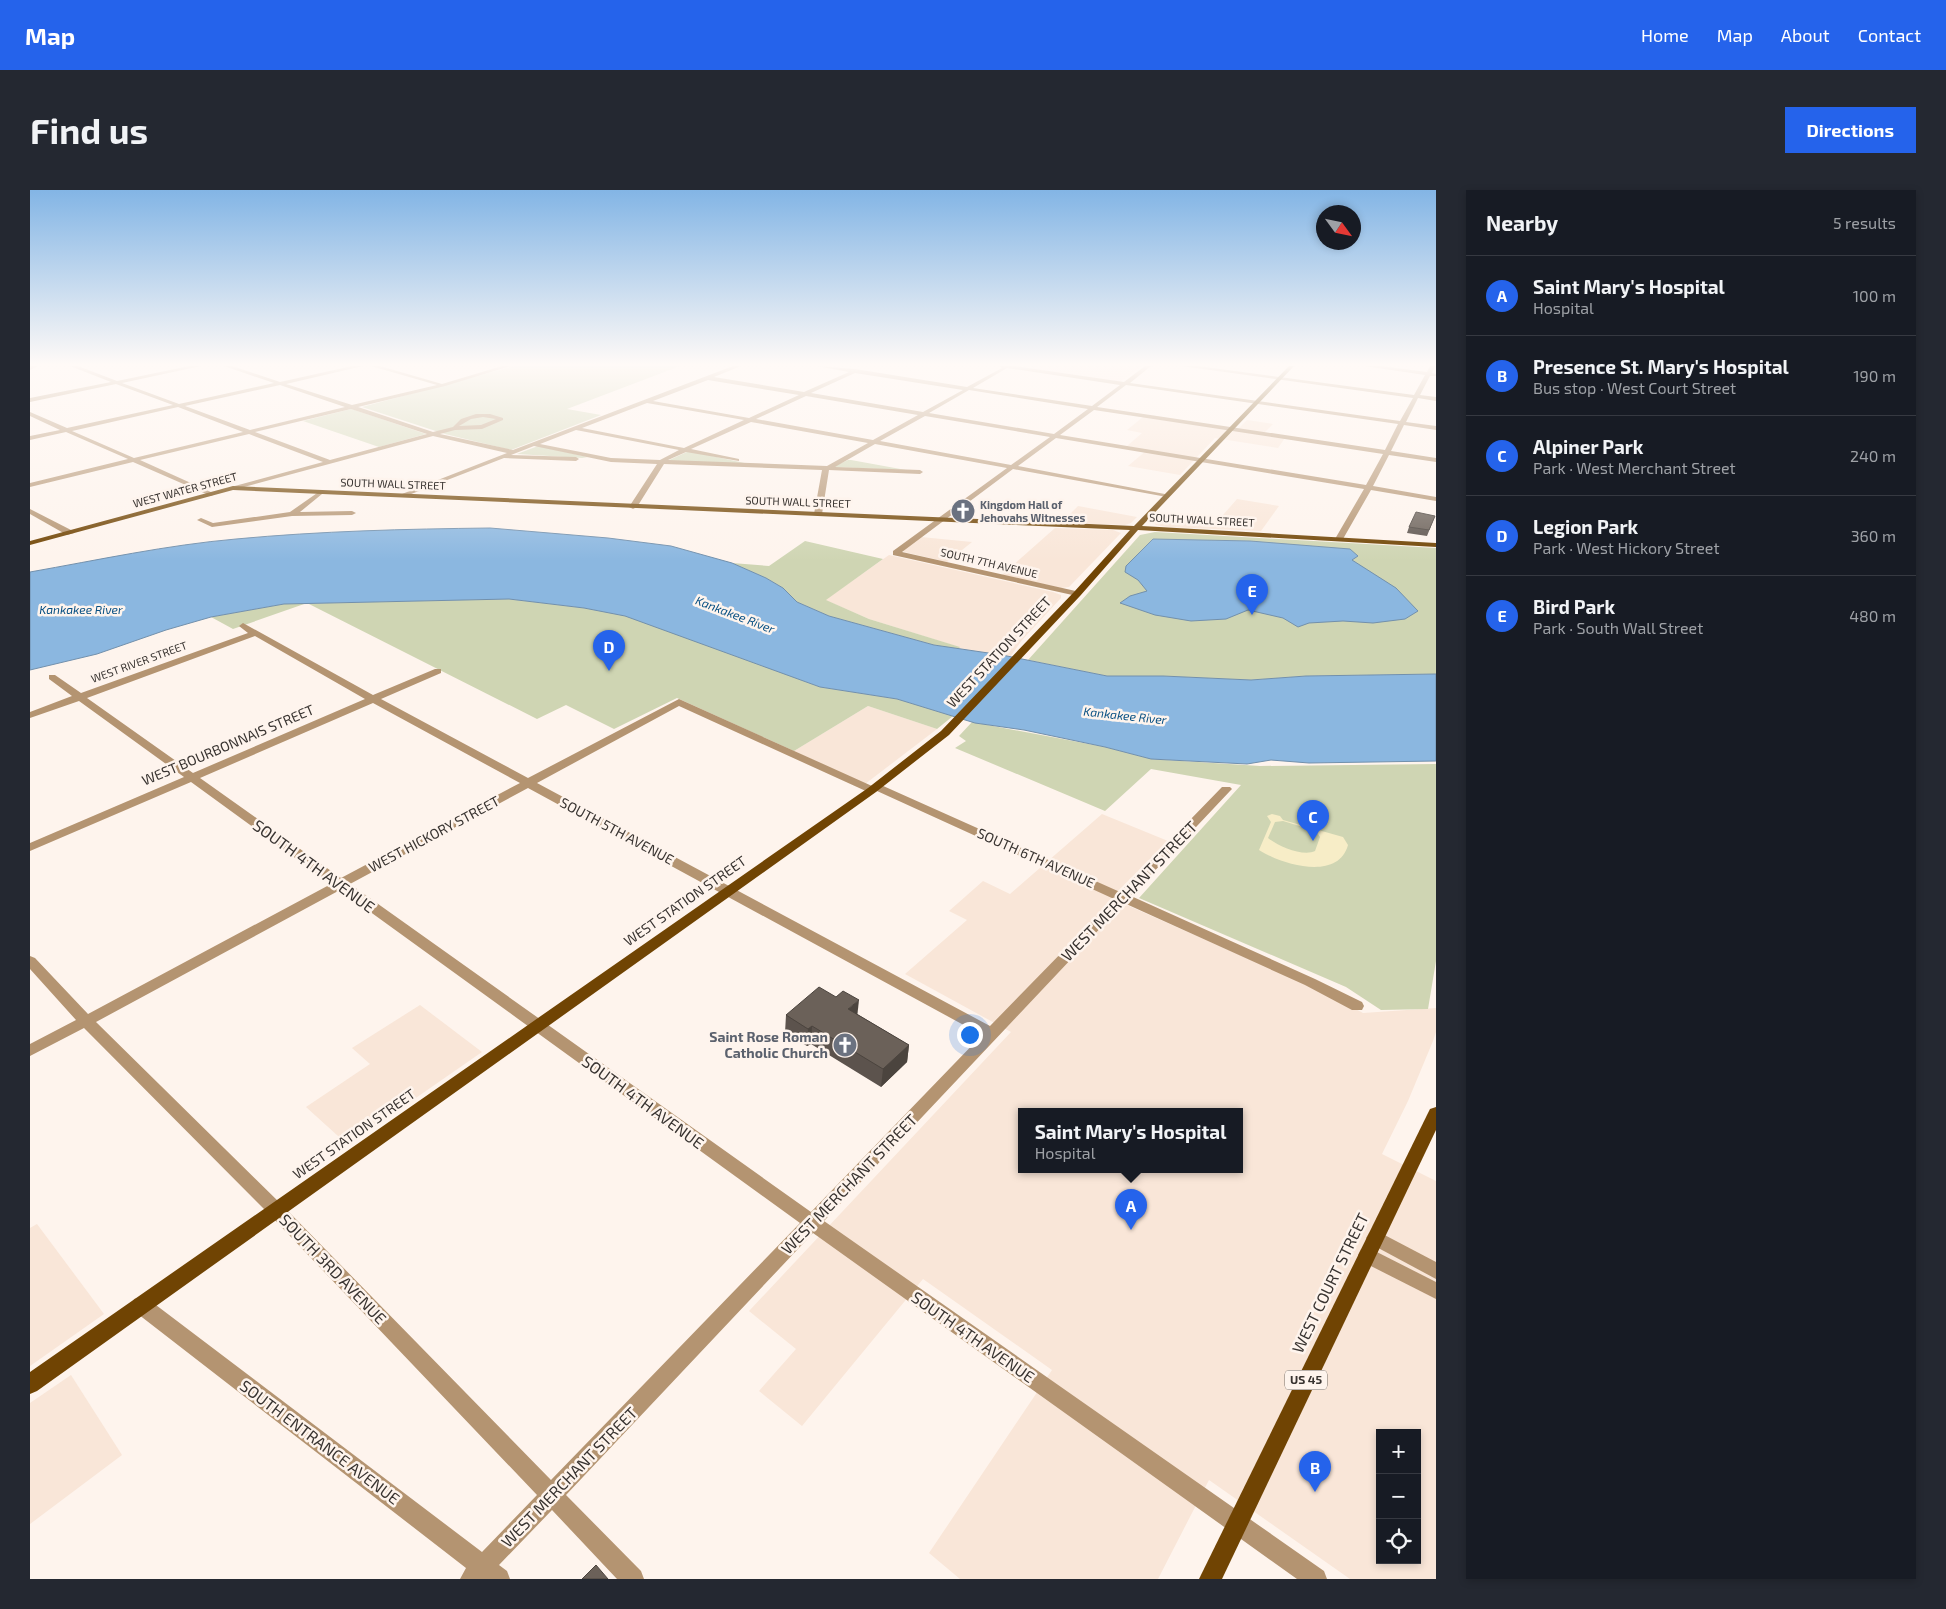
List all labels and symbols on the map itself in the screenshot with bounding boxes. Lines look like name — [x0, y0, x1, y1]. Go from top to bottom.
north arrow — [1316, 205, 1361, 250]
street label: WEST WATER STREET — [131, 469, 239, 510]
street label: SOUTH WALL STREET — [340, 475, 447, 492]
street label: SOUTH WALL STREET — [745, 493, 852, 510]
church icon: Kingdom Hall of Jehovahs Witnesses — [950, 498, 976, 524]
place label: Kingdom Hall of Jehovahs Witnesses — [980, 498, 1085, 524]
street label: SOUTH WALL STREET — [1149, 510, 1256, 529]
street label: SOUTH 7TH AVENUE — [939, 545, 1039, 580]
pin: E — [1236, 574, 1268, 615]
water label: Kankakee River — [694, 593, 777, 636]
street label: WEST STATION STREET — [943, 593, 1054, 711]
water label: Kankakee River — [39, 602, 123, 616]
pin: D — [593, 630, 625, 671]
street label: WEST RIVER STREET — [89, 638, 189, 685]
street label: WEST BOURBONNAIS STREET — [139, 700, 317, 789]
water label: Kankakee River — [1083, 704, 1168, 726]
street label: WEST HICKORY STREET — [365, 792, 502, 875]
street label: SOUTH 5TH AVENUE — [557, 793, 677, 868]
pin: C — [1297, 800, 1329, 841]
street label: SOUTH 4TH AVENUE — [250, 815, 379, 916]
street label: WEST MERCHANT STREET — [1057, 817, 1201, 965]
street label: SOUTH 6TH AVENUE — [975, 824, 1098, 891]
street label: WEST STATION STREET — [620, 852, 749, 949]
your location — [957, 1022, 983, 1048]
place label: Saint Rose Roman Catholic Church — [709, 1028, 828, 1061]
church icon: Saint Rose Roman Catholic Church — [832, 1032, 858, 1058]
street label: SOUTH 4TH AVENUE — [579, 1051, 708, 1152]
street label: WEST STATION STREET — [289, 1085, 418, 1182]
street label: WEST MERCHANT STREET — [777, 1110, 921, 1258]
pin: A — [1115, 1189, 1147, 1230]
street label: SOUTH 3RD AVENUE — [276, 1210, 391, 1328]
street label: WEST COURT STREET — [1287, 1210, 1372, 1356]
street label: SOUTH 4TH AVENUE — [908, 1287, 1038, 1386]
road number: US 45 — [1285, 1370, 1327, 1390]
street label: SOUTH ENTRANCE AVENUE — [237, 1375, 404, 1508]
street label: WEST MERCHANT STREET — [497, 1403, 641, 1551]
pin: B — [1299, 1451, 1331, 1492]

